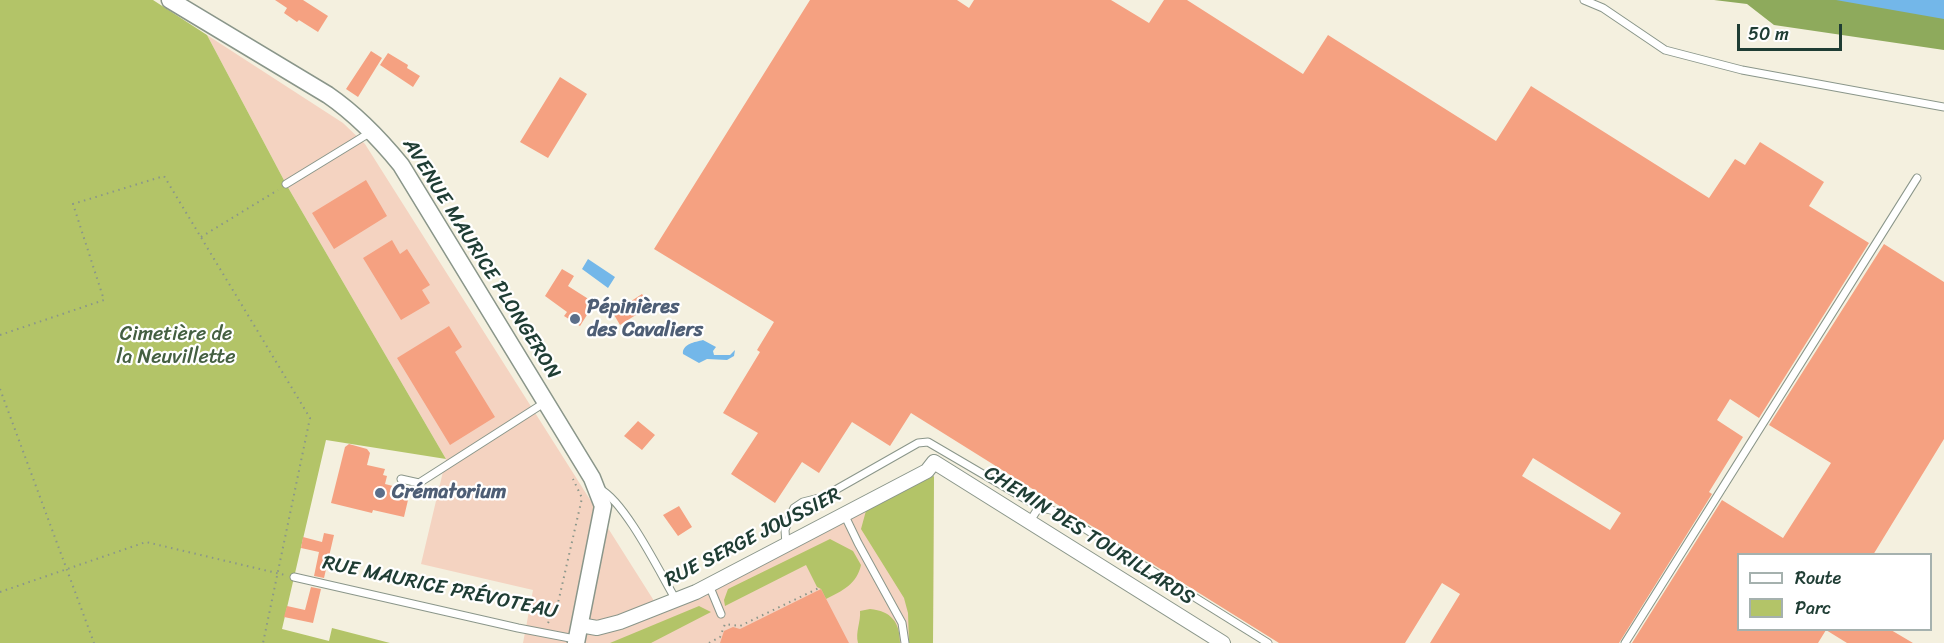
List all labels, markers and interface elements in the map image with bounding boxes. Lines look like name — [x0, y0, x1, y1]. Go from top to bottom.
scale bar — [1740, 12, 1845, 50]
text: 50 m — [1748, 18, 1789, 50]
street label: AVENUE MAURICE PLONGERON — [397, 134, 565, 384]
place label: Pépinières des Cavaliers — [587, 296, 703, 343]
marker: Pépinières des Cavaliers — [568, 312, 582, 326]
park label: Cimetière de la Neuvillette — [116, 323, 236, 370]
street label: CHEMIN DES TOURILLARDS — [979, 461, 1199, 611]
place label: Crématorium — [392, 481, 506, 505]
street label: RUE SERGE JOUSSIER — [661, 483, 845, 593]
marker: Crématorium — [373, 486, 387, 500]
street label: RUE MAURICE PRÉVOTEAU — [320, 551, 560, 625]
legend — [1737, 553, 1932, 631]
text: Route — [1795, 562, 1841, 594]
text: Parc — [1795, 592, 1831, 624]

